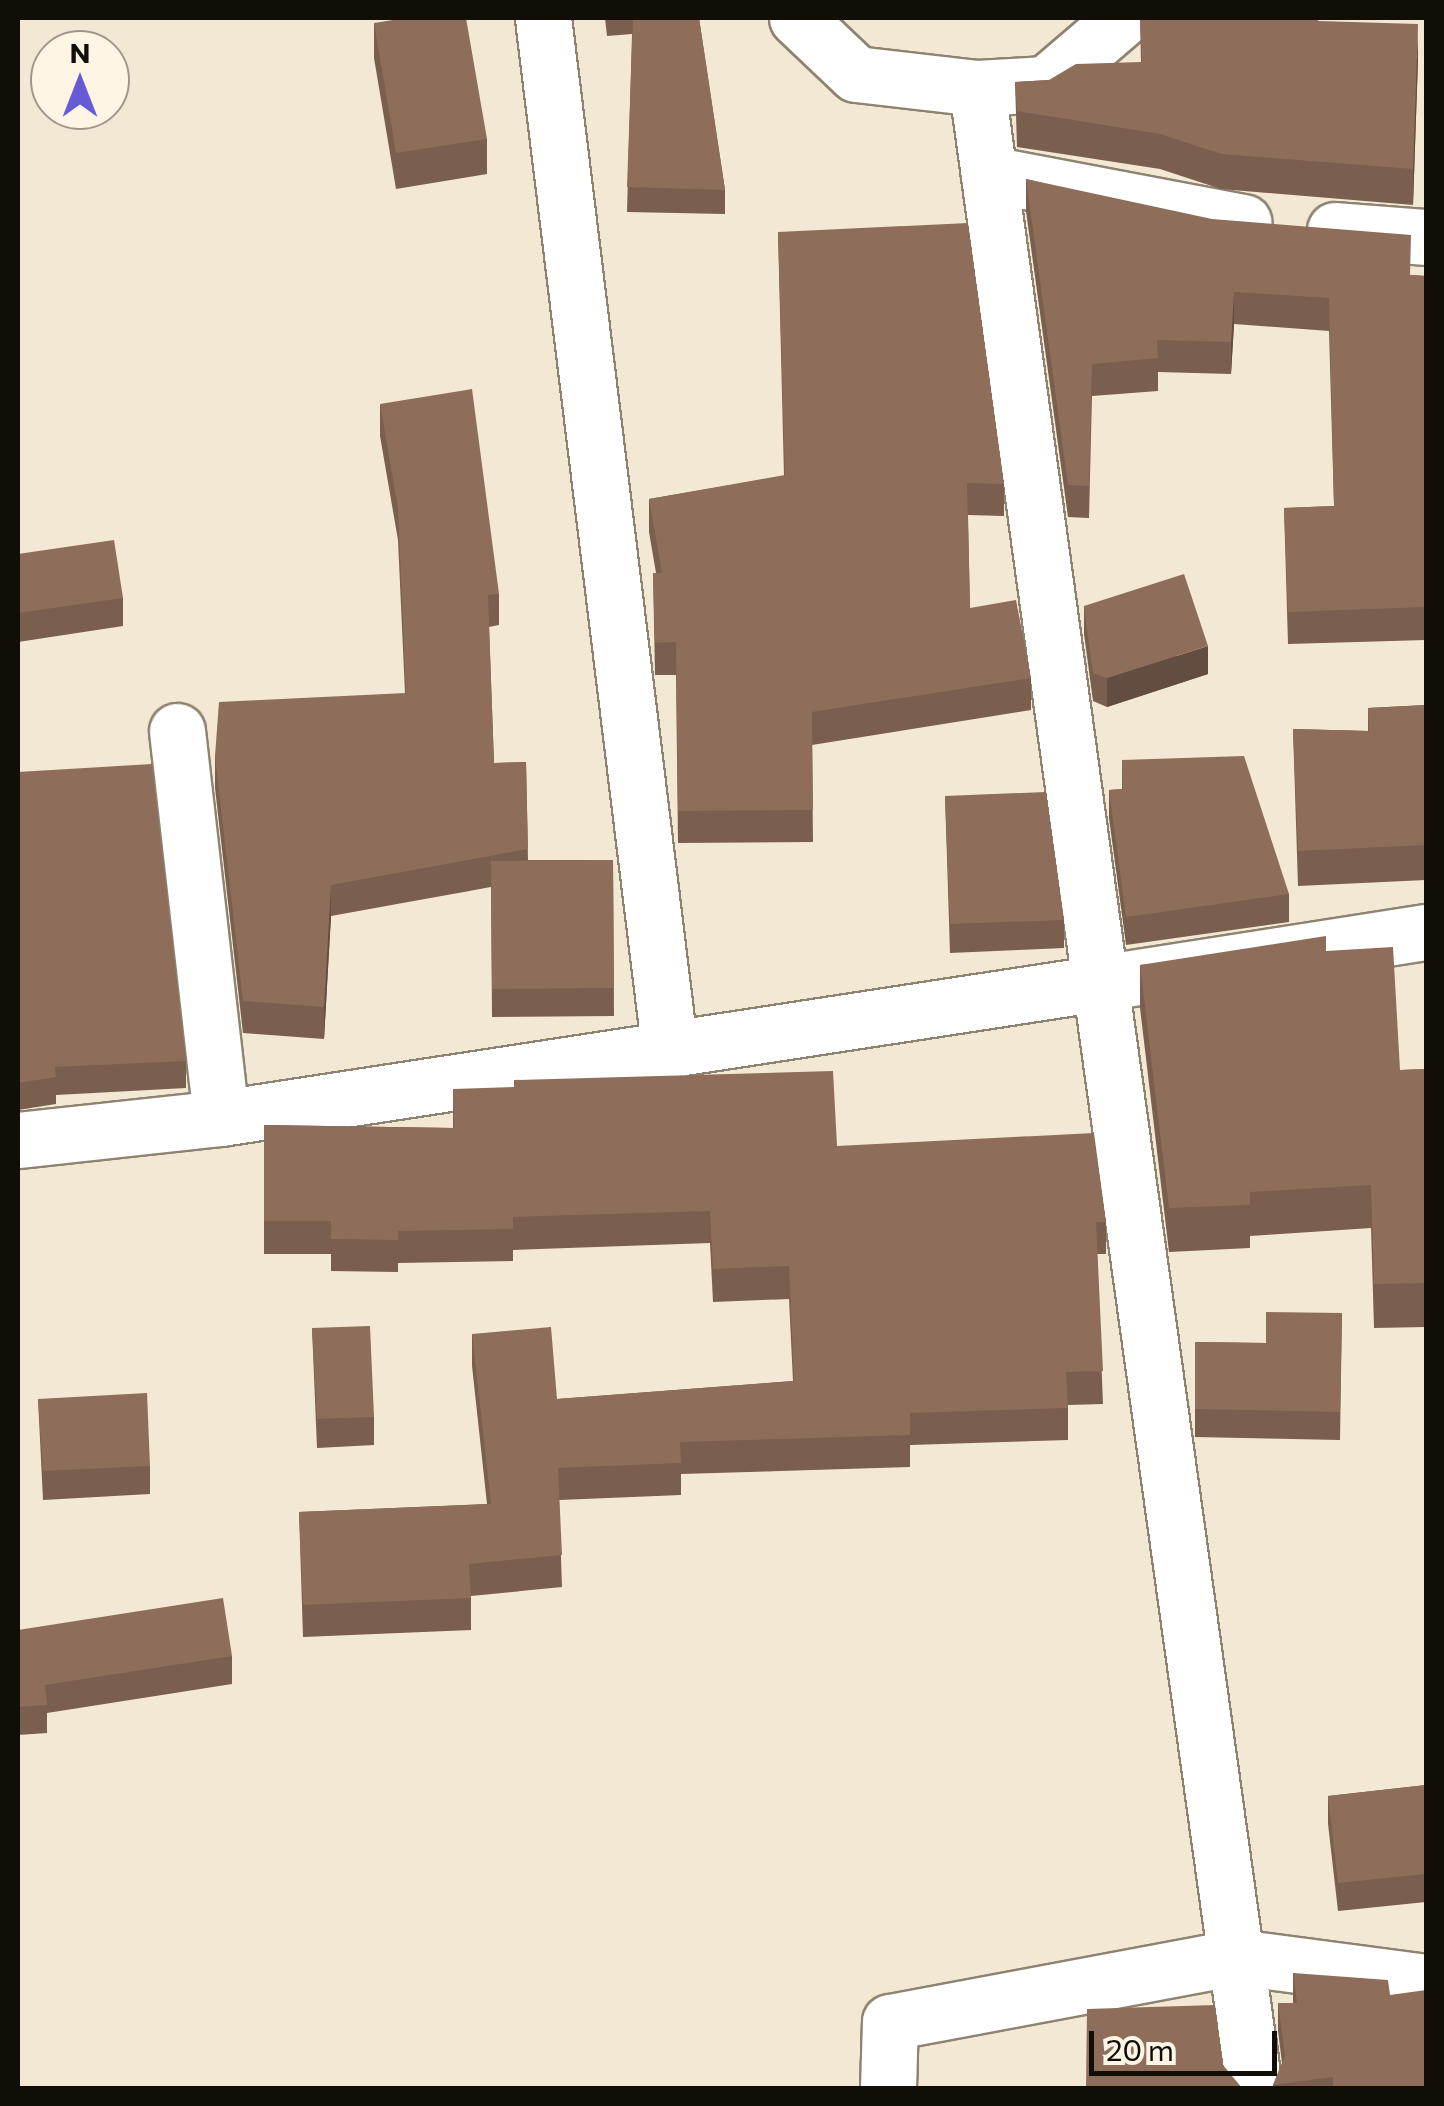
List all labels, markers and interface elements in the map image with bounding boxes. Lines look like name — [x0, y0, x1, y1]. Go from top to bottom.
north arrow — [30, 30, 130, 130]
text: N — [70, 35, 91, 69]
scale bar — [1094, 2011, 1282, 2073]
text: 20 m — [1106, 2030, 1174, 2067]

